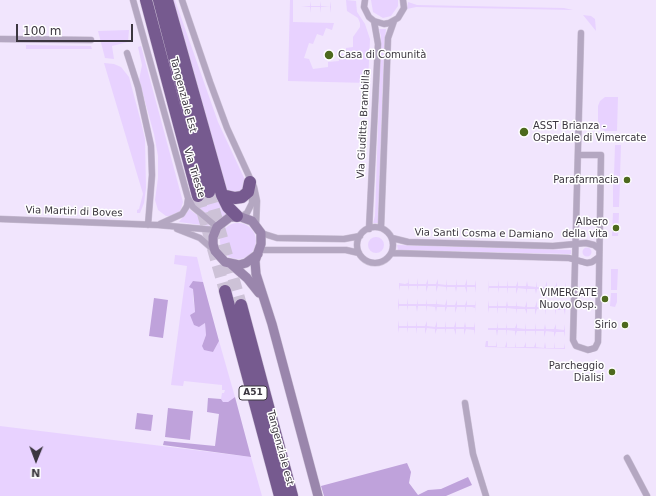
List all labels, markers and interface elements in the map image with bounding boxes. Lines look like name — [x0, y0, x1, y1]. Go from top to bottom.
scale bar — [18, 16, 135, 42]
text: 100 m — [23, 24, 61, 38]
marker: Casa di Comunità — [323, 49, 335, 61]
place label: Casa di Comunità — [338, 49, 426, 61]
street label: Tangenziale Est — [167, 56, 199, 134]
street label: Via Giuditta Brambilla — [355, 69, 373, 179]
place label: ASST Brianza - Ospedale di Vimercate — [533, 120, 646, 144]
marker: ASST Brianza - Ospedale di Vimercate — [518, 126, 530, 138]
street label: Via Trieste — [181, 147, 207, 199]
place label: Parafarmacia — [553, 174, 619, 186]
marker: Parafarmacia — [622, 175, 632, 185]
street label: Via Martiri di Boves — [25, 204, 123, 220]
place label: Albero della vita — [562, 216, 608, 240]
marker: Albero della vita — [611, 223, 621, 233]
street label: Via Santi Cosma e Damiano — [414, 227, 554, 241]
place label: VIMERCATE Nuovo Osp. — [539, 287, 597, 310]
marker: VIMERCATE Nuovo Osp. — [600, 294, 610, 304]
place label: Sirio — [595, 319, 617, 331]
marker: Sirio — [620, 320, 630, 330]
place label: Parcheggio Dialisi — [549, 360, 604, 384]
marker: Parcheggio Dialisi — [607, 367, 617, 377]
road number: A51 — [239, 386, 267, 400]
street label: Tangenziale est — [264, 409, 296, 487]
north arrow — [16, 440, 56, 480]
text: N — [31, 466, 41, 479]

